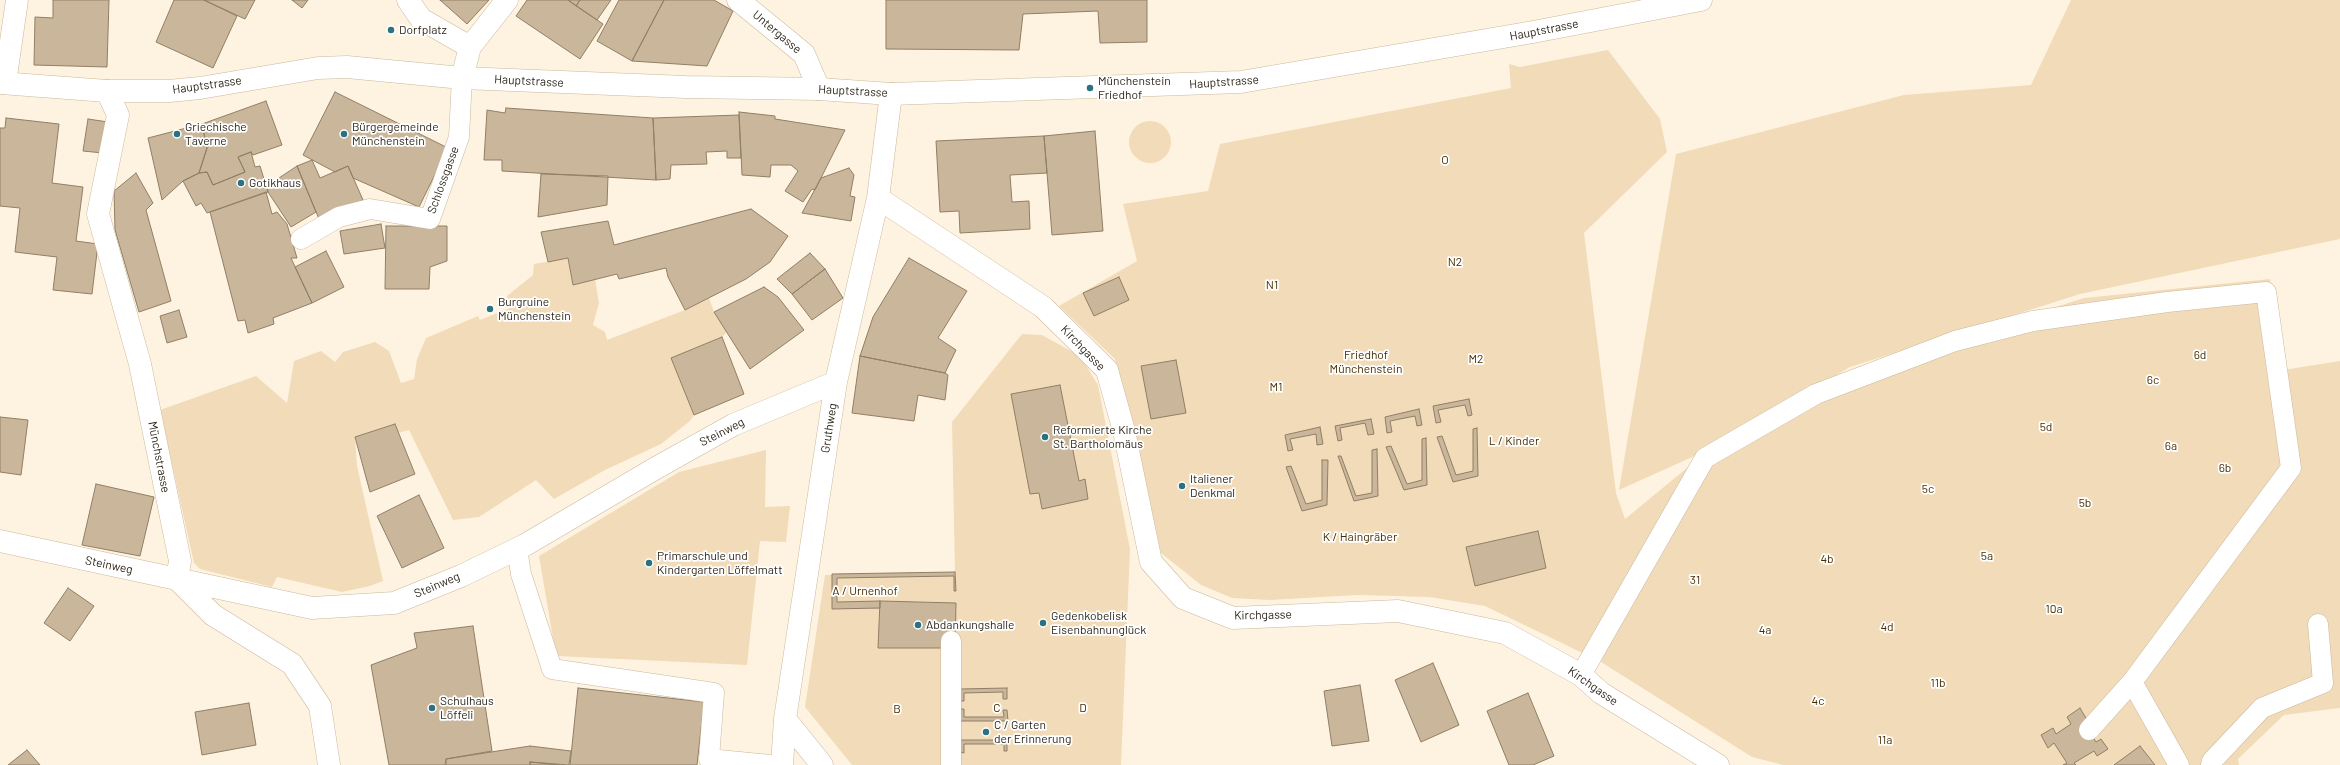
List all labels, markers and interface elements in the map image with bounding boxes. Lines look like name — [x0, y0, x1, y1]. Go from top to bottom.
street label: Untergasse — [750, 7, 804, 57]
street label: Hauptstrasse — [1508, 16, 1580, 44]
place label: Dorfplatz — [399, 23, 447, 37]
marker: Dorfplatz — [386, 25, 396, 35]
street label: Hauptstrasse — [494, 72, 564, 90]
street label: Hauptstrasse — [1189, 72, 1259, 92]
street label: Hauptstrasse — [171, 73, 243, 97]
place label: Münchenstein Friedhof — [1098, 74, 1171, 102]
street label: Hauptstrasse — [818, 82, 888, 100]
marker: Münchenstein Friedhof — [1085, 83, 1095, 93]
place label: Griechische Taverne — [185, 120, 247, 148]
place label: Bürgergemeinde Münchenstein — [352, 120, 439, 148]
marker: Griechische Taverne — [172, 129, 182, 139]
marker: Bürgergemeinde Münchenstein — [339, 129, 349, 139]
street label: Schlossgasse — [424, 144, 462, 216]
park label: O — [1441, 153, 1449, 167]
place label: Gotikhaus — [249, 176, 301, 190]
marker: Gotikhaus — [236, 178, 246, 188]
park label: N2 — [1448, 255, 1462, 269]
park label: N1 — [1266, 278, 1278, 292]
place label: Burgruine Münchenstein — [498, 295, 571, 323]
marker: Burgruine Münchenstein — [485, 304, 495, 314]
street label: Kirchgasse — [1058, 322, 1108, 374]
park label: Friedhof Münchenstein — [1330, 348, 1402, 376]
park label: 6d — [2194, 348, 2206, 362]
park label: M2 — [1468, 352, 1484, 366]
park label: 6c — [2147, 373, 2159, 387]
park label: M1 — [1270, 380, 1282, 394]
street label: Gruthweg — [818, 402, 840, 454]
street label: Steinweg — [697, 415, 747, 449]
street label: Münchstrasse — [145, 420, 173, 494]
park label: 5d — [2040, 420, 2052, 434]
place label: Reformierte Kirche St. Bartholomäus — [1053, 423, 1152, 451]
marker: Reformierte Kirche St. Bartholomäus — [1040, 432, 1050, 442]
park label: L / Kinder — [1489, 434, 1539, 448]
park label: 6a — [2165, 439, 2177, 453]
park label: 6b — [2219, 461, 2231, 475]
place label: Italiener Denkmal — [1190, 472, 1235, 500]
marker: Italiener Denkmal — [1177, 481, 1187, 491]
park label: 5c — [1922, 482, 1934, 496]
park label: 5b — [2079, 496, 2091, 510]
park label: K / Haingräber — [1323, 530, 1397, 544]
place label: Primarschule und Kindergarten Löffelmatt — [657, 549, 783, 577]
park label: 5a — [1981, 549, 1993, 563]
park label: 4b — [1820, 552, 1834, 566]
street label: Steinweg — [84, 553, 134, 577]
marker: Primarschule und Kindergarten Löffelmatt — [644, 558, 654, 568]
street label: Steinweg — [412, 569, 462, 601]
park label: 31 — [1690, 573, 1700, 587]
park label: A / Urnenhof — [832, 584, 898, 598]
park label: 10a — [2045, 602, 2063, 616]
street label: Kirchgasse — [1234, 607, 1292, 623]
place label: Gedenkobelisk Eisenbahnunglück — [1051, 609, 1146, 637]
place label: Abdankungshalle — [926, 618, 1014, 632]
marker: Gedenkobelisk Eisenbahnunglück — [1038, 618, 1048, 628]
marker: Abdankungshalle — [913, 620, 923, 630]
park label: 4d — [1880, 620, 1894, 634]
park label: 4a — [1759, 623, 1771, 637]
street label: Kirchgasse — [1565, 664, 1621, 708]
park label: 11b — [1931, 676, 1945, 690]
place label: Schulhaus Löffeli — [440, 694, 494, 722]
park label: 4c — [1812, 694, 1824, 708]
park label: C — [993, 701, 1001, 715]
park label: D — [1079, 701, 1087, 715]
park label: B — [893, 702, 901, 716]
marker: Schulhaus Löffeli — [427, 703, 437, 713]
place label: C / Garten der Erinnerung — [994, 718, 1071, 746]
marker: C / Garten der Erinnerung — [981, 727, 991, 737]
park label: 11a — [1878, 733, 1892, 747]

